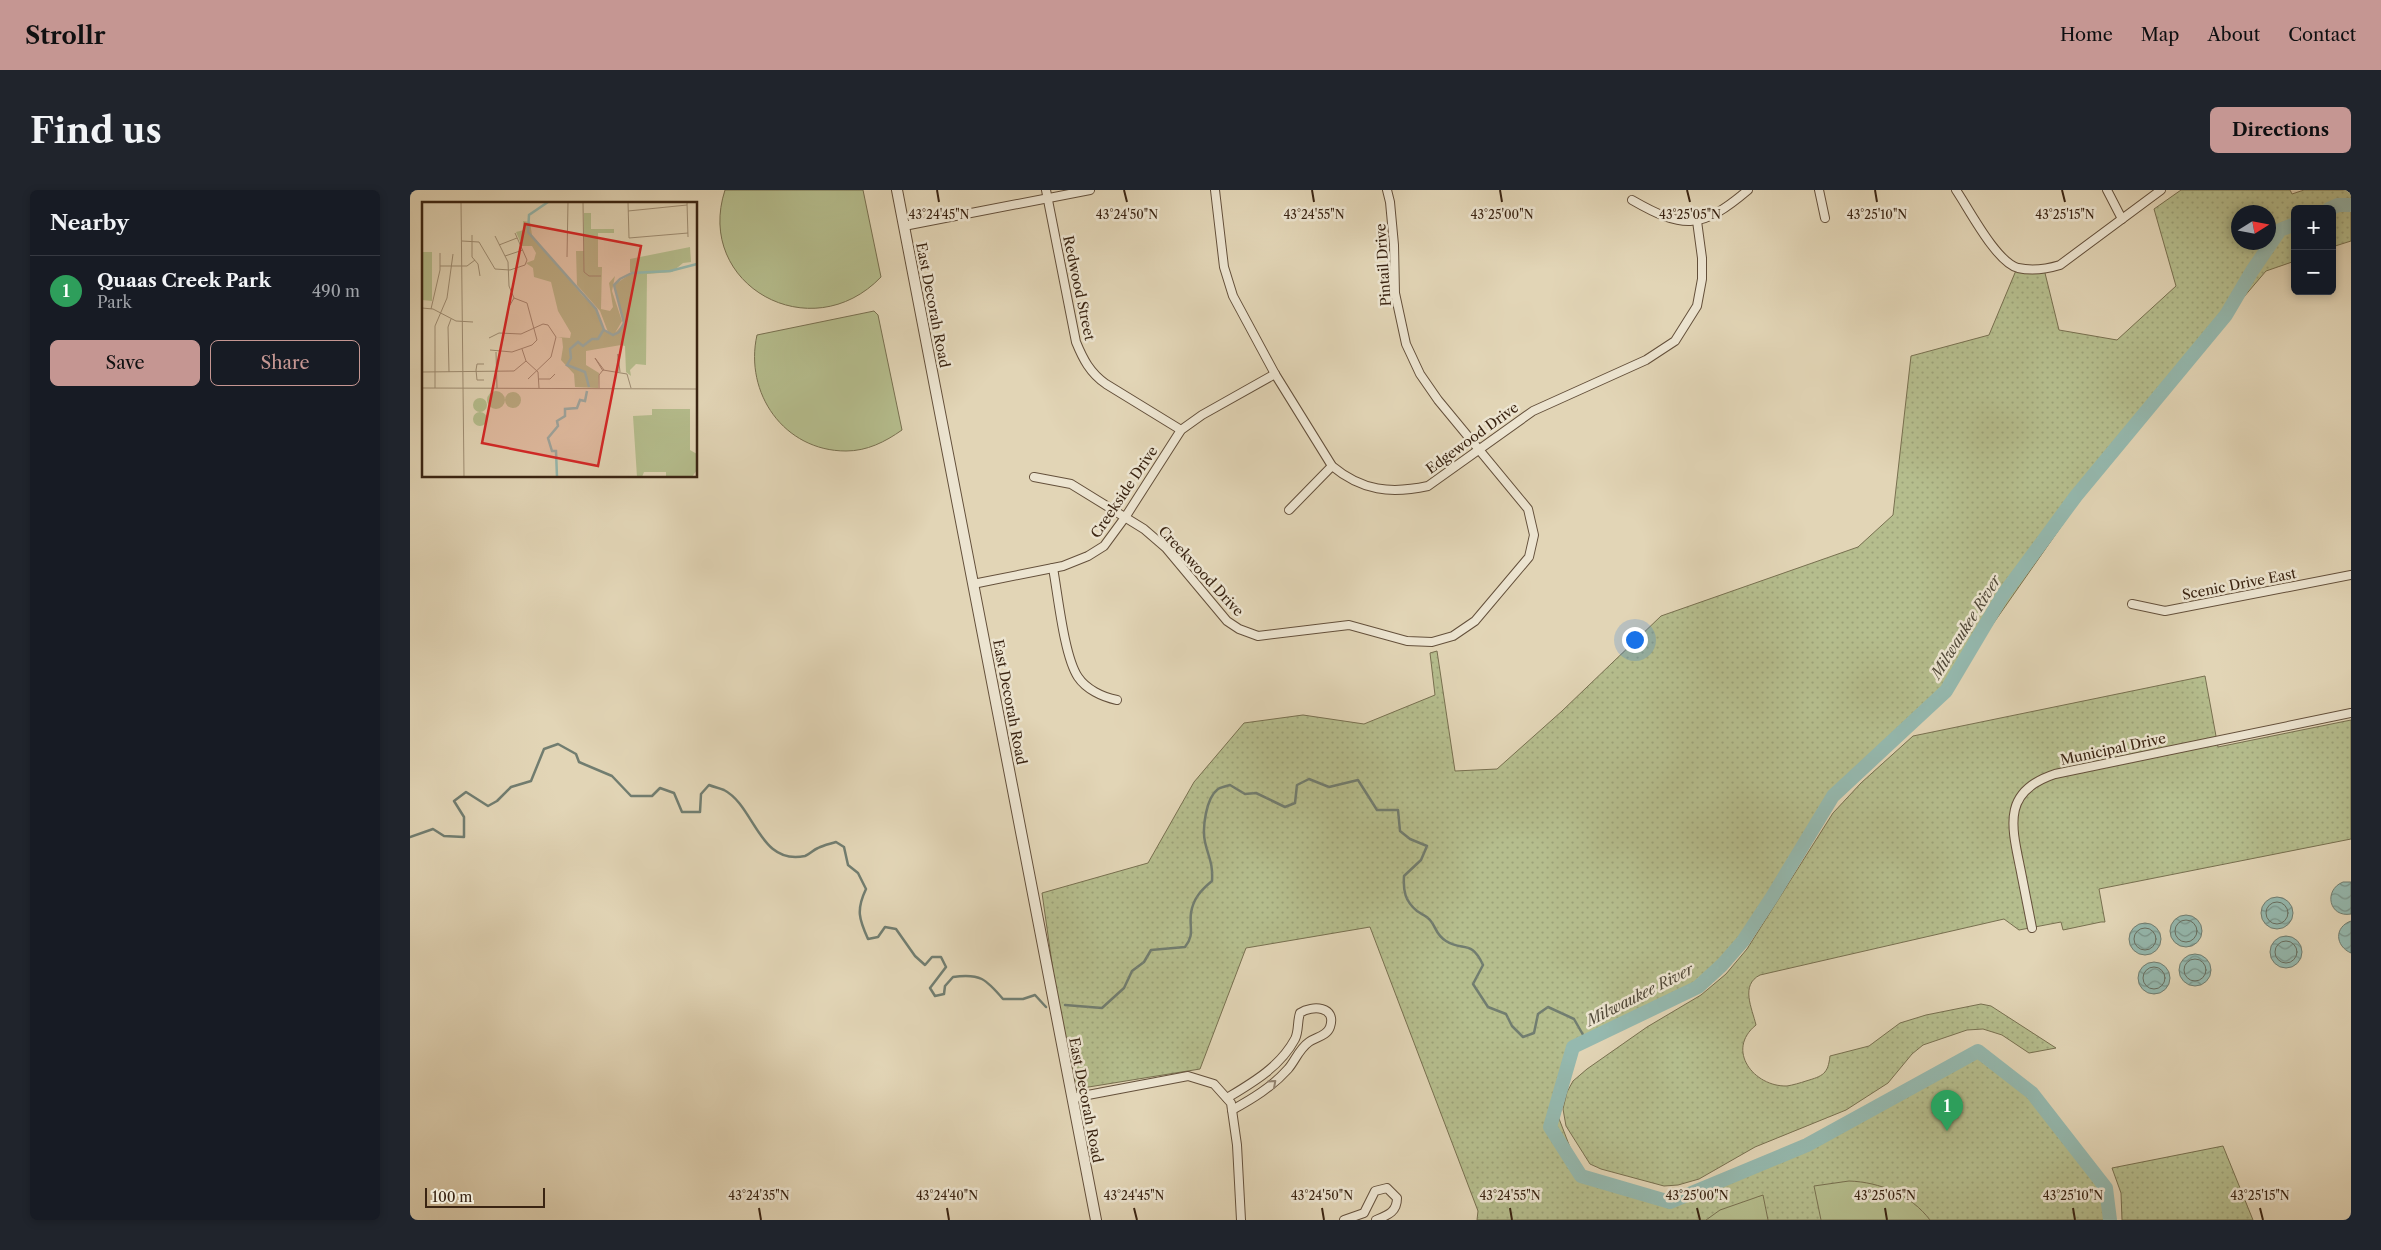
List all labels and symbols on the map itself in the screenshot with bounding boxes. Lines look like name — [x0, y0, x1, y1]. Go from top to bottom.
inset map — [422, 202, 698, 478]
north arrow — [2231, 205, 2276, 250]
text: 43°24'45"N — [908, 207, 970, 222]
text: 43°24'50"N — [1096, 207, 1158, 222]
text: 43°24'55"N — [1283, 207, 1345, 222]
text: 43°25'00"N — [1470, 207, 1534, 222]
text: 43°25'05"N — [1659, 207, 1721, 222]
text: 43°25'10"N — [1847, 207, 1907, 222]
text: 43°25'15"N — [2035, 207, 2095, 222]
street label: Pintail Drive — [1371, 223, 1395, 307]
street label: Redwood Street — [1059, 234, 1099, 342]
street label: East Decorah Road — [912, 241, 954, 370]
street label: Edgewood Drive — [1422, 398, 1522, 478]
street label: Creekside Drive — [1087, 442, 1161, 541]
street label: Creekwood Drive — [1155, 522, 1248, 620]
street label: Scenic Drive East — [2180, 564, 2298, 604]
water label: Milwaukee River — [1925, 571, 2005, 683]
your location — [1622, 627, 1648, 653]
street label: East Decorah Road — [989, 638, 1031, 767]
street label: Municipal Drive — [2059, 729, 2168, 769]
water label: Milwaukee River — [1581, 959, 1698, 1031]
street label: East Decorah Road — [1065, 1036, 1107, 1165]
one-way arrow — [1267, 1080, 1276, 1089]
pin: 1 — [1931, 1090, 1963, 1131]
scale bar — [425, 1185, 545, 1208]
text: 43°24'35"N — [728, 1188, 790, 1203]
text: 43°24'40"N — [916, 1188, 978, 1203]
text: 43°24'45"N — [1103, 1188, 1165, 1203]
text: 43°24'50"N — [1291, 1188, 1353, 1203]
text: 43°24'55"N — [1479, 1188, 1541, 1203]
text: 43°25'00"N — [1665, 1188, 1729, 1203]
text: 43°25'05"N — [1854, 1188, 1916, 1203]
text: 43°25'10"N — [2043, 1188, 2103, 1203]
text: 43°25'15"N — [2230, 1188, 2290, 1203]

